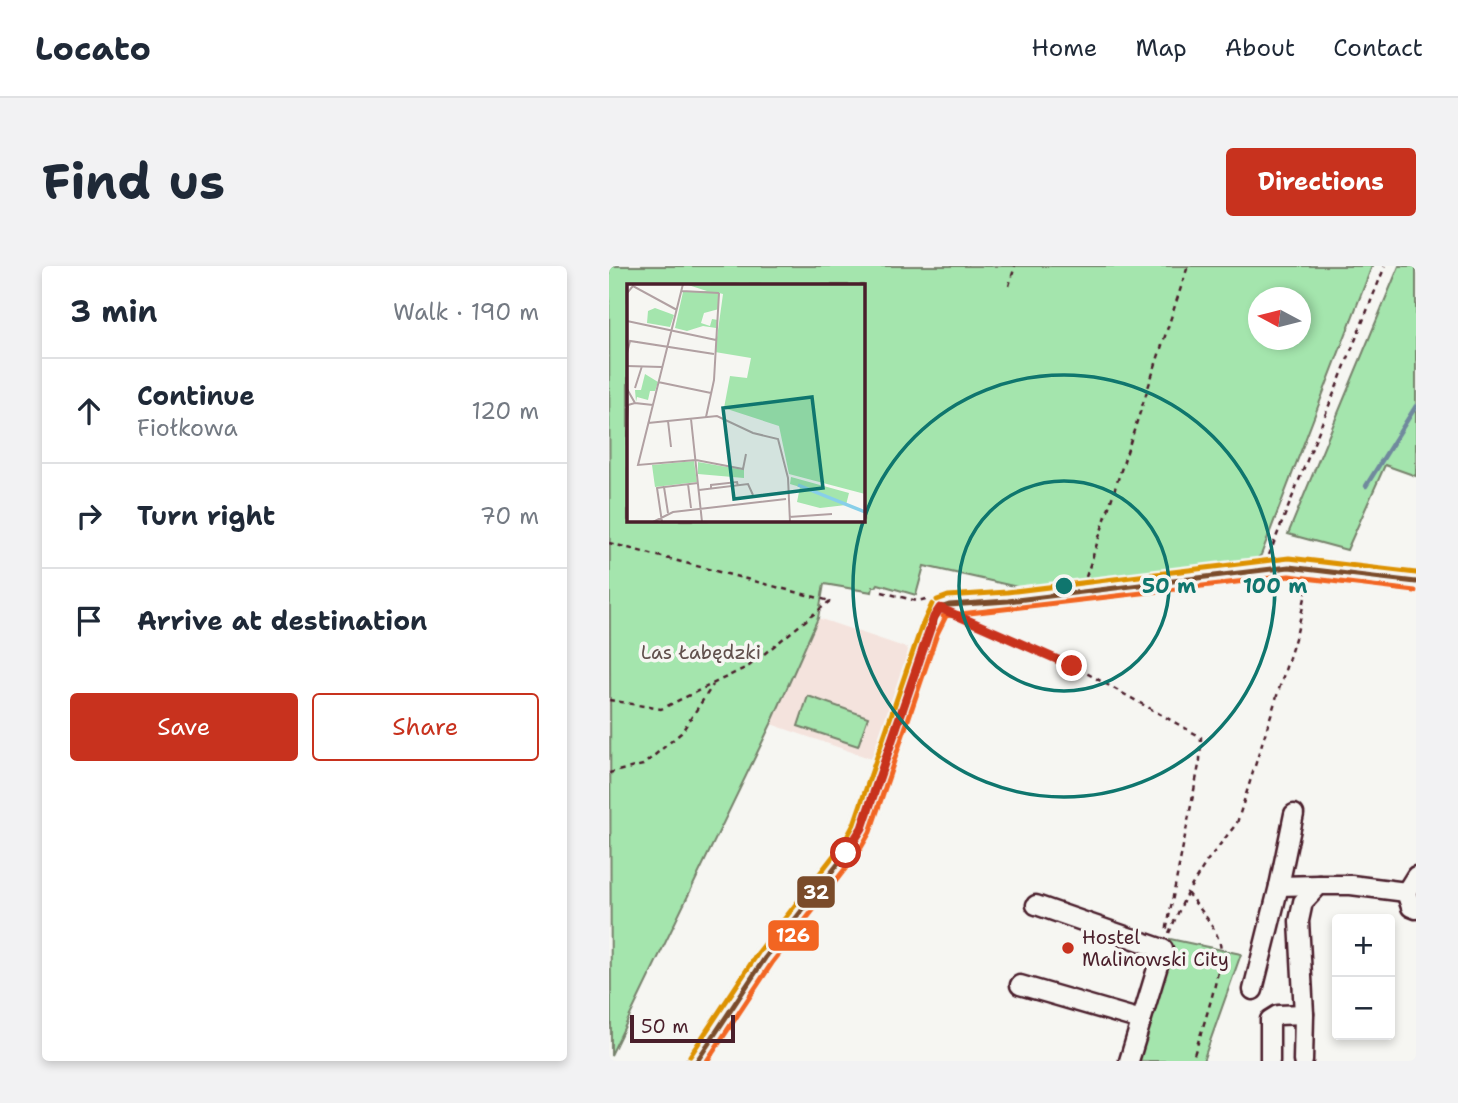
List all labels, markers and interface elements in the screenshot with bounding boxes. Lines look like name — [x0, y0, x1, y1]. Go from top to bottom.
text: Locato — [35, 26, 151, 71]
text: Home — [1031, 32, 1097, 64]
text: Map — [1135, 32, 1187, 64]
text: About — [1225, 32, 1295, 64]
text: Contact — [1333, 32, 1423, 64]
button: Directions — [1226, 148, 1416, 216]
text: Find us — [42, 149, 225, 215]
inset map — [627, 284, 865, 522]
north arrow — [1248, 287, 1311, 350]
text: 3 min — [70, 291, 157, 332]
text: Walk · 190 m — [393, 297, 539, 327]
text: Continue — [137, 378, 255, 413]
icon: ahead — [70, 392, 108, 430]
text: 120 m — [471, 396, 539, 426]
text: Fiołkowa — [137, 413, 238, 443]
icon: right — [70, 497, 108, 535]
text: Turn right — [137, 498, 275, 533]
text: 70 m — [480, 501, 539, 531]
text: 50 m — [1142, 572, 1196, 600]
text: 100 m — [1243, 572, 1307, 600]
centre of rings — [1052, 574, 1076, 598]
icon: arrive — [70, 602, 108, 640]
text: Arrive at destination — [137, 603, 427, 638]
park label: Las Łabędzki — [641, 640, 761, 665]
route end — [1056, 650, 1087, 681]
button: Save — [70, 693, 298, 761]
button: Share — [312, 693, 539, 761]
route start — [830, 837, 861, 868]
line badge: 32 — [796, 875, 836, 909]
text: 32 — [803, 880, 829, 905]
map controls — [1332, 914, 1395, 1040]
button: + — [1332, 914, 1395, 977]
line badge: 126 — [767, 919, 820, 952]
text: 126 — [776, 923, 810, 948]
place label: Hostel Malinowski City — [1082, 925, 1229, 972]
marker: Hostel Malinowski City — [1060, 940, 1076, 956]
button: − — [1332, 977, 1395, 1040]
scale bar — [630, 1012, 735, 1044]
text: 50 m — [641, 1014, 689, 1039]

